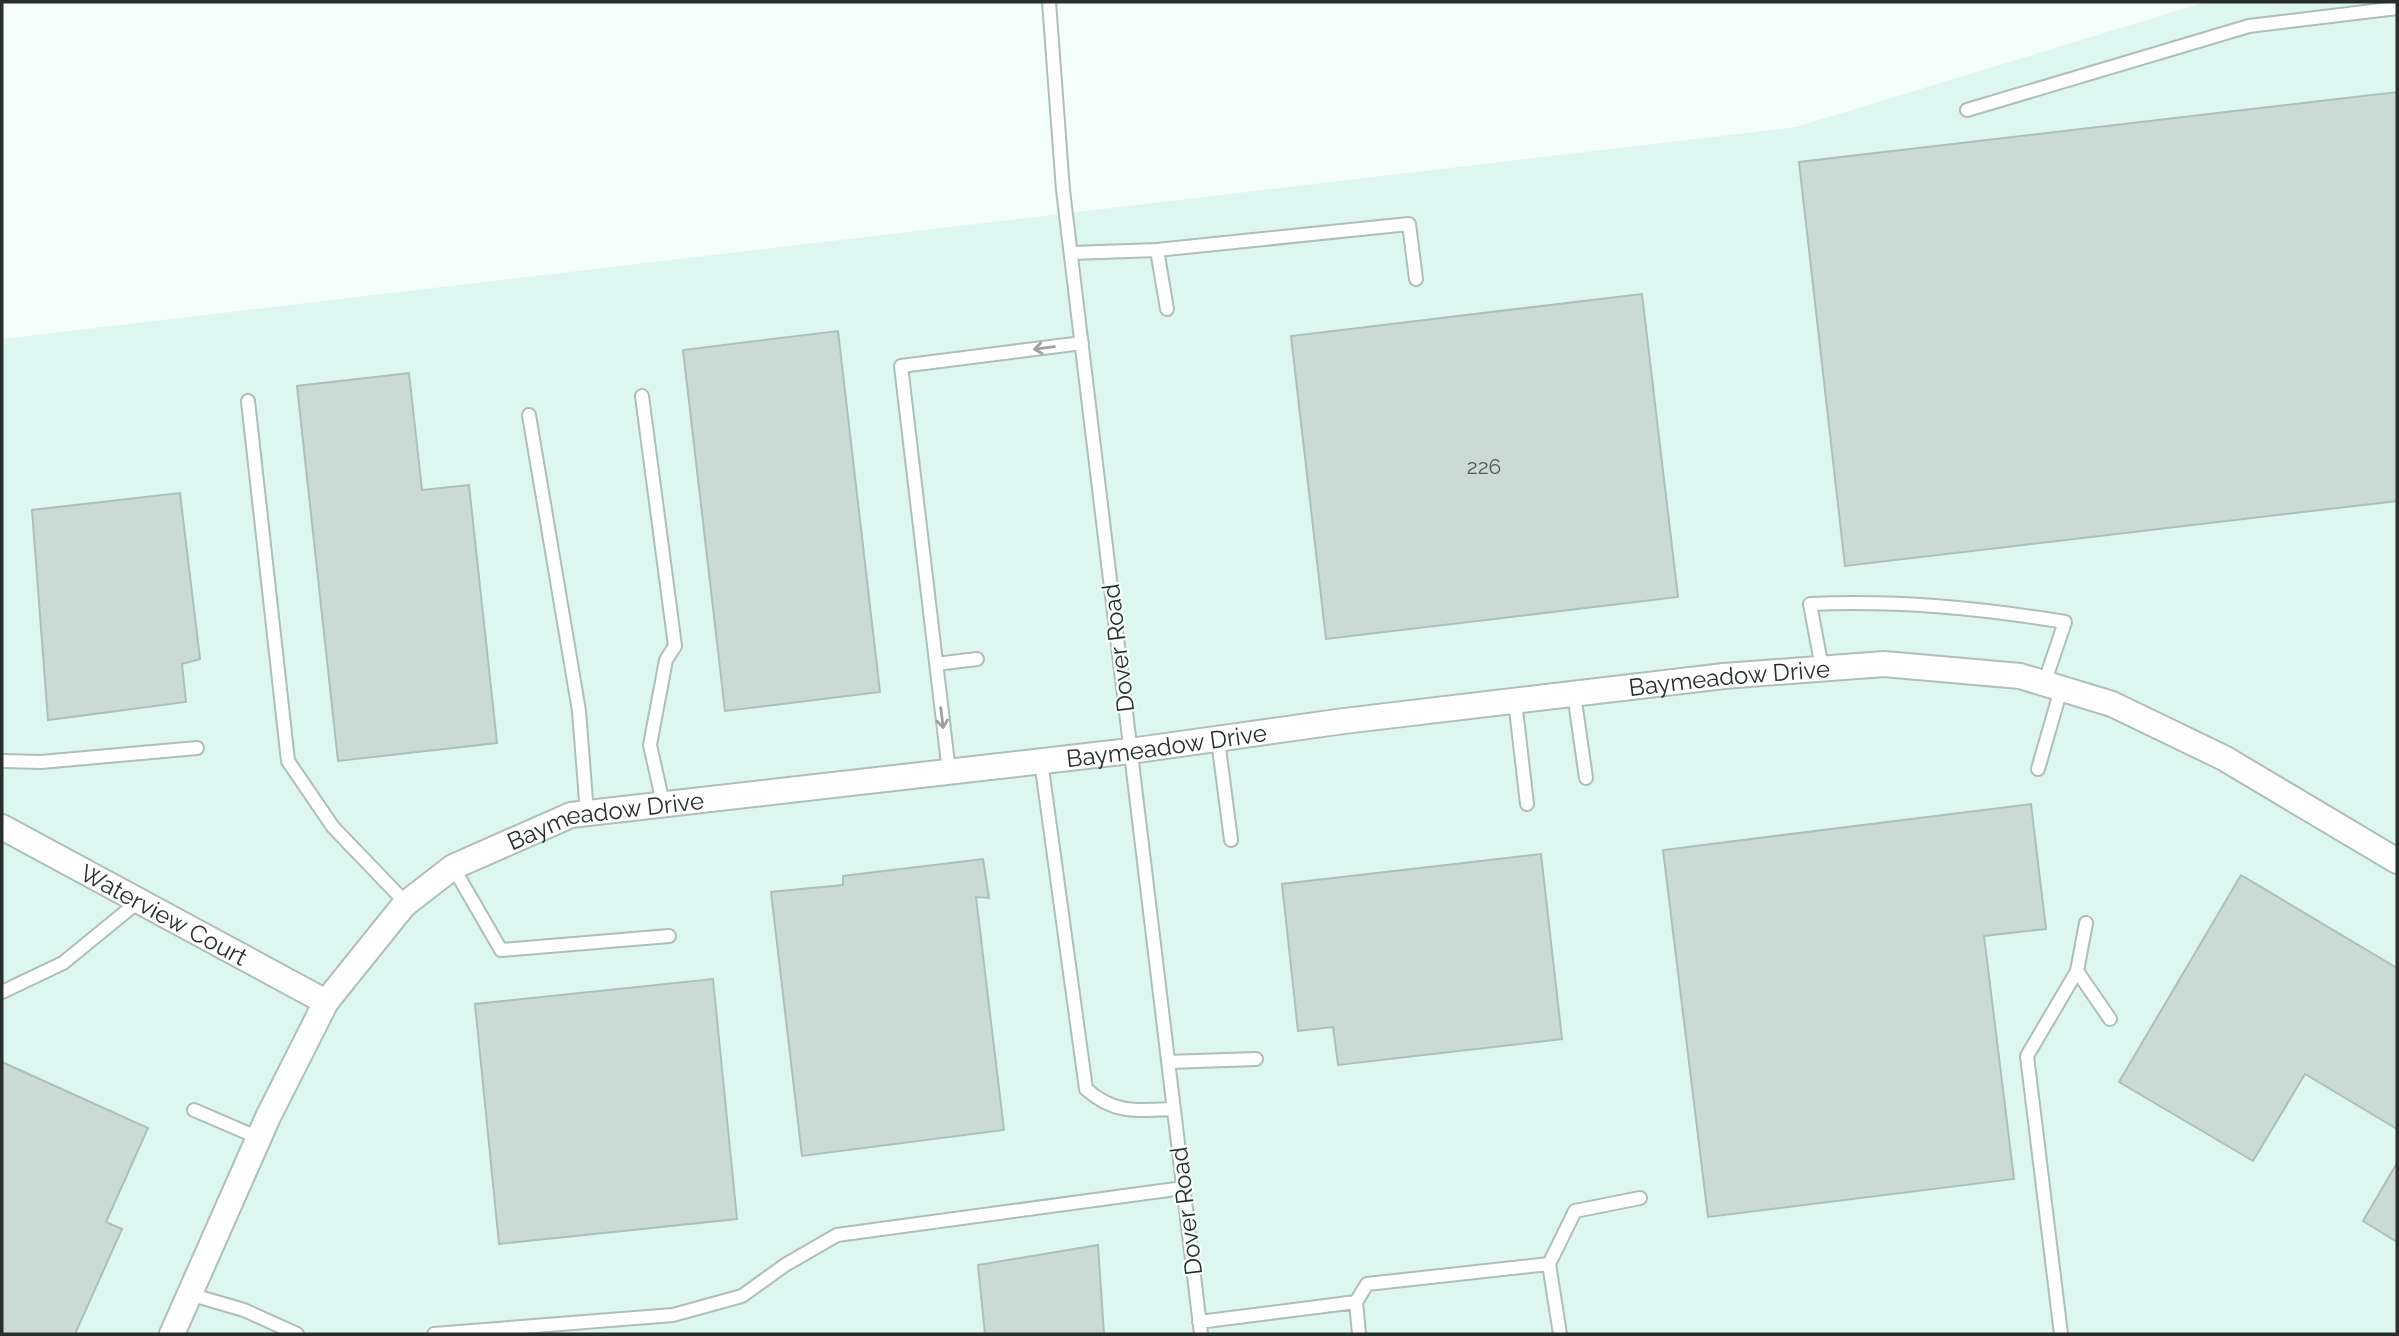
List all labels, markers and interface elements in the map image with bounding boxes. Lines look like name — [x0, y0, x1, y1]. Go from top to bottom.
one-way arrow — [1033, 342, 1056, 355]
house number: 226 — [1467, 454, 1501, 479]
street label: Dover Road — [1096, 582, 1140, 714]
street label: Baymeadow Drive — [1627, 654, 1831, 702]
one-way arrow — [936, 706, 949, 729]
street label: Baymeadow Drive — [1065, 718, 1269, 773]
street label: Baymeadow Drive — [502, 785, 705, 856]
street label: Waterview Court — [75, 858, 252, 971]
street label: Dover Road — [1164, 1145, 1208, 1277]

